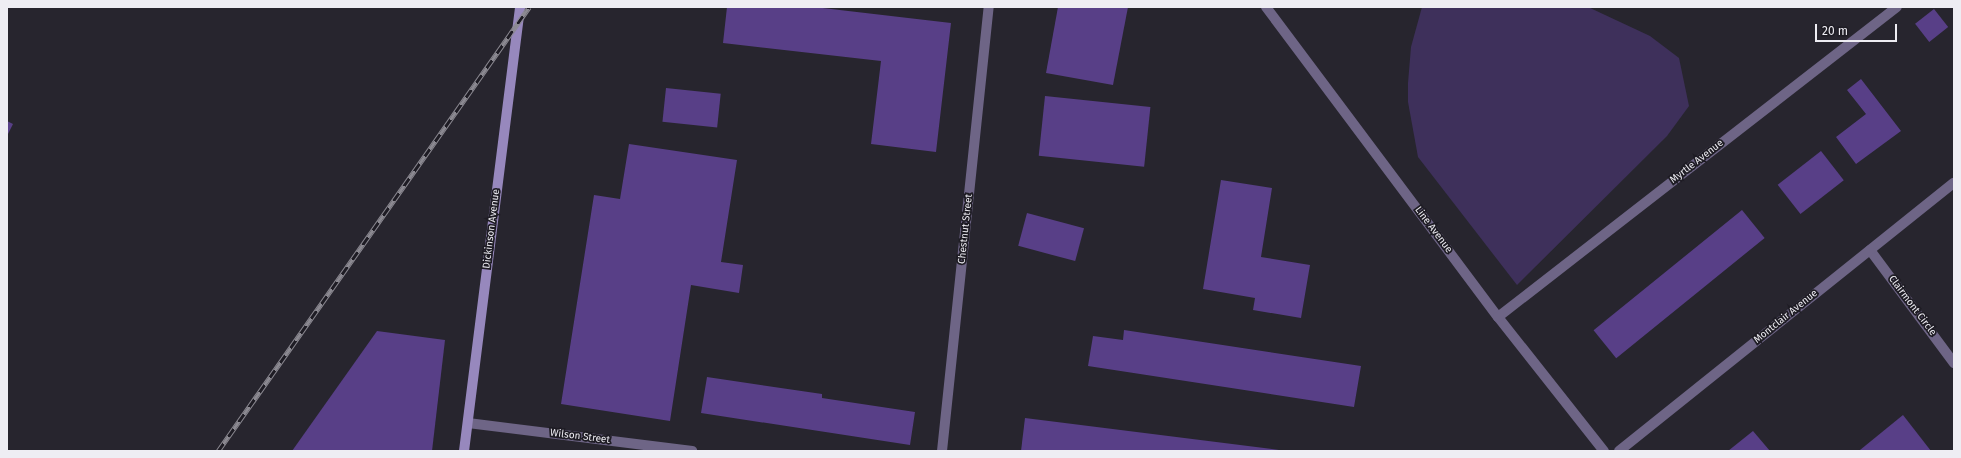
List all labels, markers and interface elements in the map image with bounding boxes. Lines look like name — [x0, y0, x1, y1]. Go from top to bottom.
scale bar — [1817, 16, 1899, 42]
text: 20 m — [1822, 24, 1848, 38]
street label: Myrtle Avenue — [1668, 137, 1726, 187]
street label: Dickinson Avenue — [481, 189, 503, 269]
street label: Chestnut Street — [956, 193, 976, 265]
street label: Line Avenue — [1412, 204, 1454, 256]
street label: Clairmont Circle — [1886, 274, 1938, 338]
street label: Montclair Avenue — [1752, 288, 1820, 346]
street label: Wilson Street — [549, 427, 611, 447]

